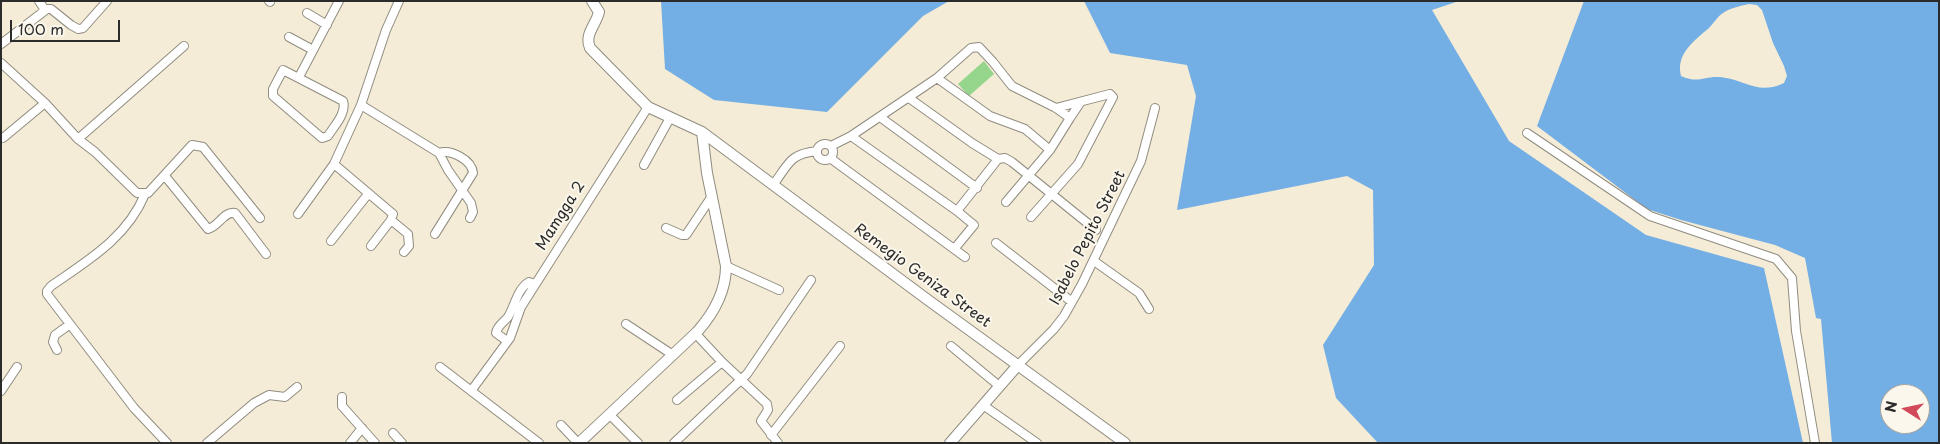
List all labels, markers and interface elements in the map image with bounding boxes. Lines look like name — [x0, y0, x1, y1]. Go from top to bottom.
scale bar — [12, 10, 122, 42]
text: 100 m — [18, 17, 64, 40]
street label: Isabelo Pepito Street — [1046, 168, 1130, 308]
street label: Mamgga 2 — [533, 178, 589, 254]
street label: Remegio Geniza Street — [850, 220, 994, 332]
north arrow — [1880, 384, 1930, 434]
text: N — [1879, 399, 1902, 414]

